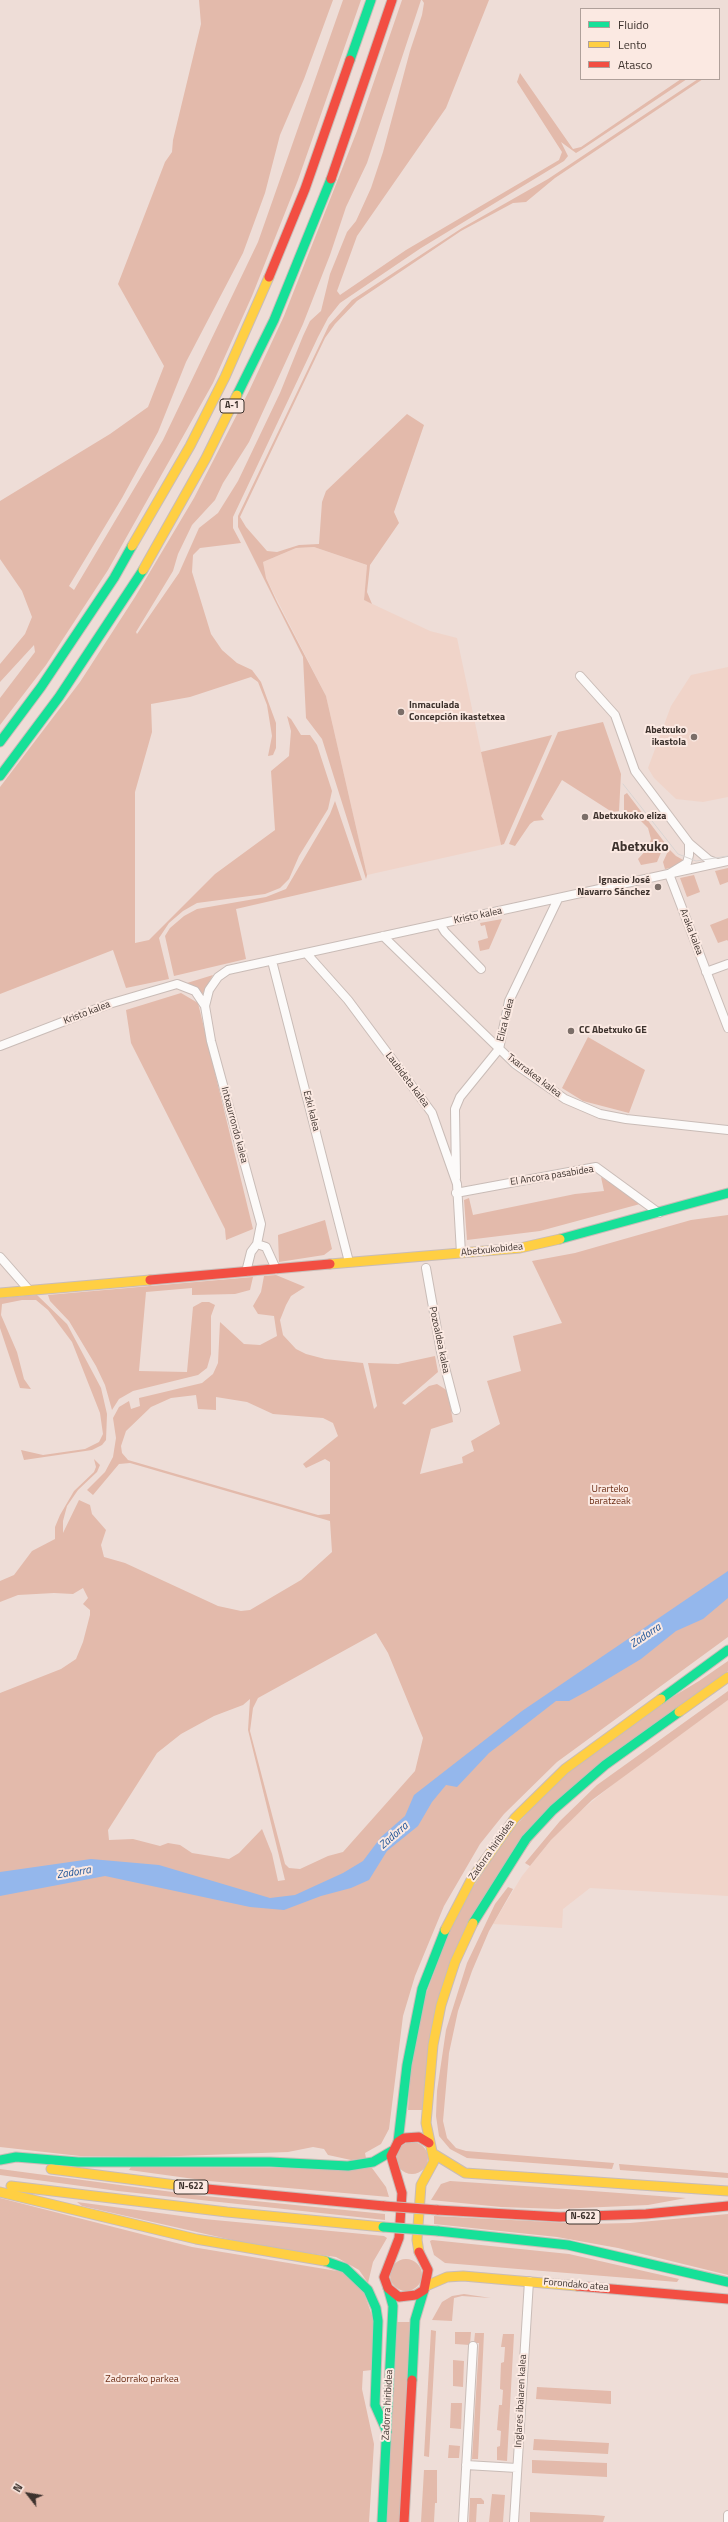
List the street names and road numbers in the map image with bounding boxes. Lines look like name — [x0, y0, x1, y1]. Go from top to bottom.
road number: A-1 — [220, 399, 244, 413]
street label: Kristo kalea — [453, 905, 503, 927]
street label: Araka kalea — [677, 907, 705, 957]
street label: Eliza kalea — [495, 997, 517, 1043]
street label: Kristo kalea — [62, 999, 112, 1027]
street label: Laubideta kalea — [382, 1050, 432, 1110]
street label: Txarrakea kalea — [504, 1052, 564, 1100]
street label: Intxaurrondo kalea — [218, 1086, 250, 1164]
street label: Ezki kalea — [300, 1089, 322, 1133]
street label: El Ancora pasabidea — [509, 1163, 595, 1189]
street label: Abetxukobidea — [460, 1241, 524, 1259]
street label: Pozoaldea kalea — [426, 1306, 452, 1374]
street label: Zadorra hiribidea — [467, 1817, 517, 1883]
road number: N-622 — [174, 2180, 208, 2194]
road number: N-622 — [566, 2210, 600, 2224]
street label: Forondako atea — [543, 2276, 609, 2294]
street label: Inglares ibaiaren kalea — [513, 2354, 529, 2448]
street label: Zadorra hiribidea — [380, 2369, 396, 2441]

